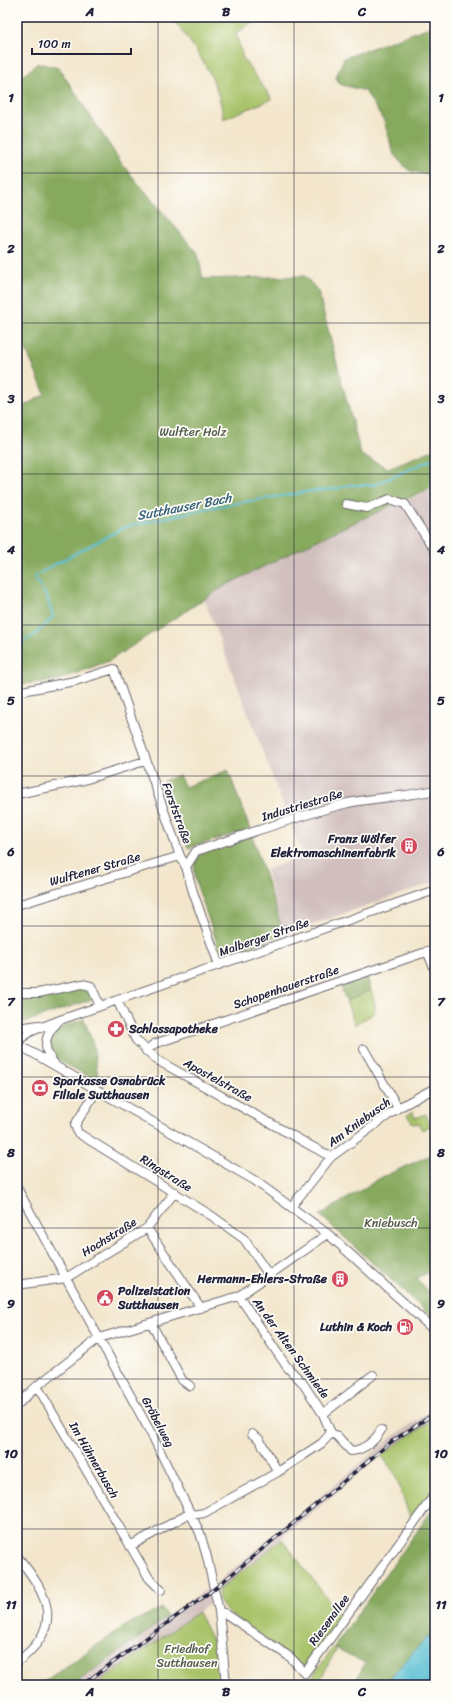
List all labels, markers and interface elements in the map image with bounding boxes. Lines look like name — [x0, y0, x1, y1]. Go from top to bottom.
text: A — [85, 0, 94, 23]
text: B — [222, 0, 231, 23]
text: C — [357, 0, 367, 23]
scale bar — [32, 30, 131, 56]
text: 100 m — [38, 33, 71, 55]
text: 1 — [8, 86, 14, 109]
text: 1 — [438, 86, 444, 109]
text: 2 — [6, 237, 15, 260]
text: 2 — [436, 237, 445, 260]
text: 3 — [6, 387, 15, 410]
text: 3 — [436, 387, 445, 410]
park label: Wulfter Holz — [160, 421, 227, 443]
water label: Sutthauser Bach — [135, 486, 234, 527]
text: 4 — [6, 538, 16, 561]
text: 4 — [436, 538, 446, 561]
text: 5 — [7, 689, 15, 712]
text: 5 — [437, 689, 445, 712]
street label: Forststraße — [156, 779, 198, 847]
street label: Industriestraße — [258, 782, 345, 828]
place label: Franz Wölfer Elektromaschinenfabrik — [270, 828, 397, 864]
building icon: Franz Wölfer Elektromaschinenfabrik — [399, 836, 419, 856]
text: 6 — [6, 840, 15, 863]
text: 6 — [436, 840, 445, 863]
street label: Wulftener Straße — [47, 845, 143, 893]
street label: Malberger Straße — [216, 911, 312, 963]
street label: Schopenhauerstraße — [230, 959, 342, 1015]
text: 7 — [7, 990, 16, 1013]
text: 7 — [437, 990, 446, 1013]
place label: Schlossapotheke — [128, 1018, 219, 1040]
pharmacy icon: Schlossapotheke — [106, 1019, 126, 1039]
street label: Apostelstraße — [179, 1051, 257, 1108]
place label: Sparkasse Osnabrück Filiale Sutthausen — [52, 1070, 166, 1106]
bank icon: Sparkasse Osnabrück Filiale Sutthausen — [30, 1078, 50, 1098]
street label: Am Kniebusch — [322, 1091, 395, 1153]
text: 8 — [6, 1141, 15, 1164]
text: 8 — [436, 1141, 445, 1164]
street label: Ringstraße — [135, 1148, 197, 1198]
street label: Hochstraße — [77, 1211, 141, 1263]
park label: Kniebusch — [364, 1212, 418, 1234]
place label: Hermann-Ehlers-Straße — [196, 1268, 328, 1290]
building icon: Hermann-Ehlers-Straße — [330, 1269, 350, 1289]
place label: Polizeistation Sutthausen — [117, 1280, 191, 1316]
public building icon: Polizeistation Sutthausen — [95, 1288, 115, 1308]
text: 9 — [7, 1292, 15, 1315]
street label: An der Alten Schmiede — [246, 1292, 336, 1404]
text: 9 — [437, 1292, 445, 1315]
place label: Luthin & Koch — [320, 1316, 393, 1338]
fuel station icon: Luthin & Koch — [395, 1317, 415, 1337]
street label: Gröbelweg — [135, 1393, 181, 1451]
street label: Im Hühnerbusch — [62, 1416, 125, 1503]
text: 10 — [4, 1442, 18, 1465]
text: 10 — [434, 1442, 448, 1465]
street label: Riesenallee — [303, 1589, 355, 1650]
text: 11 — [5, 1593, 17, 1616]
text: 11 — [435, 1593, 447, 1616]
park label: Friedhof Sutthausen — [157, 1638, 218, 1674]
text: A — [85, 1680, 94, 1702]
text: B — [222, 1680, 231, 1702]
text: C — [357, 1680, 367, 1702]

